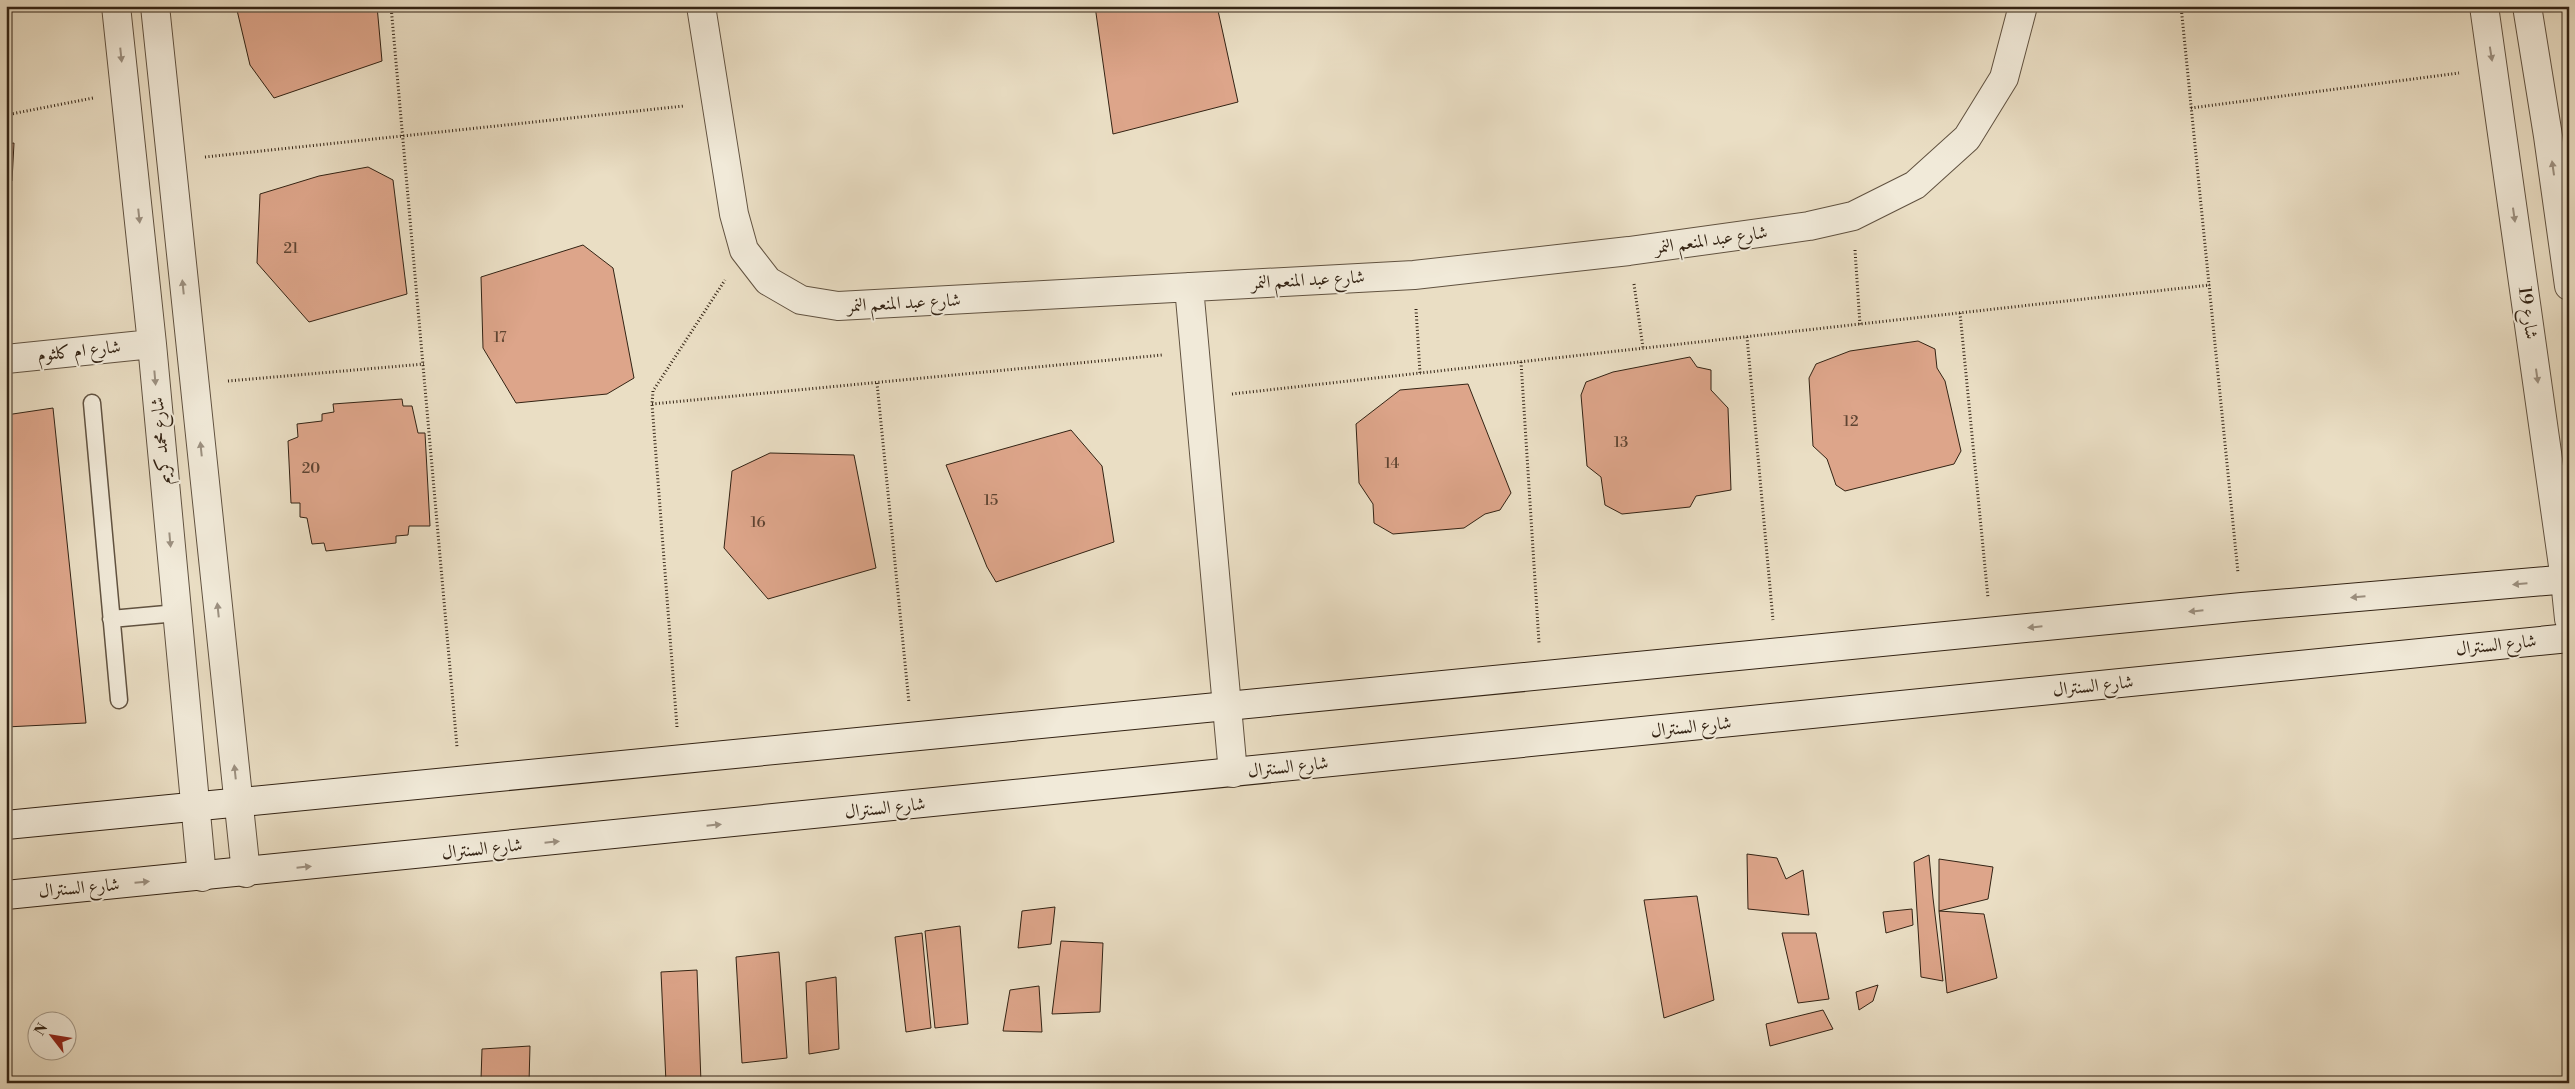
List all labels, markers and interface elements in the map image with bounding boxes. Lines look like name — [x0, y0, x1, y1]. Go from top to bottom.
one-way arrow — [117, 47, 125, 63]
one-way arrow — [2488, 47, 2496, 63]
one-way arrow — [2548, 160, 2556, 176]
one-way arrow — [2510, 208, 2518, 224]
one-way arrow — [135, 209, 143, 225]
street label: شارع عبد المنعم النمر — [1651, 221, 1770, 265]
house number: 21 — [283, 239, 299, 258]
street label: شارع عبد المنعم النمر — [1249, 266, 1366, 300]
one-way arrow — [179, 279, 187, 295]
street label: شارع 19 — [2510, 285, 2543, 341]
street label: شارع عبد المنعم النمر — [845, 289, 962, 323]
house number: 17 — [493, 328, 507, 347]
street label: شارع ام كلثوم — [36, 335, 122, 371]
one-way arrow — [2533, 369, 2541, 385]
one-way arrow — [151, 370, 159, 386]
street label: شارع محمد كريم — [146, 396, 180, 486]
house number: 12 — [1843, 412, 1859, 431]
house number: 13 — [1614, 433, 1628, 452]
one-way arrow — [197, 441, 205, 457]
house number: 14 — [1385, 454, 1399, 473]
house number: 20 — [302, 459, 320, 478]
house number: 15 — [984, 491, 998, 510]
house number: 16 — [750, 513, 766, 532]
one-way arrow — [167, 532, 175, 548]
one-way arrow — [2512, 580, 2528, 588]
one-way arrow — [2350, 593, 2366, 601]
one-way arrow — [214, 602, 222, 618]
one-way arrow — [2188, 608, 2204, 616]
one-way arrow — [2026, 623, 2042, 631]
street label: شارع السنترال — [2454, 629, 2538, 664]
street label: شارع السنترال — [2051, 670, 2135, 705]
street label: شارع السنترال — [1649, 711, 1733, 746]
street label: شارع السنترال — [1246, 751, 1330, 786]
one-way arrow — [231, 764, 239, 780]
street label: شارع السنترال — [843, 792, 927, 827]
one-way arrow — [706, 821, 722, 829]
street label: شارع السنترال — [440, 833, 524, 868]
one-way arrow — [545, 838, 561, 846]
one-way arrow — [296, 863, 312, 871]
street label: شارع السنترال — [38, 873, 121, 906]
one-way arrow — [134, 878, 150, 886]
north arrow — [28, 1012, 78, 1062]
text: N — [31, 1020, 52, 1039]

